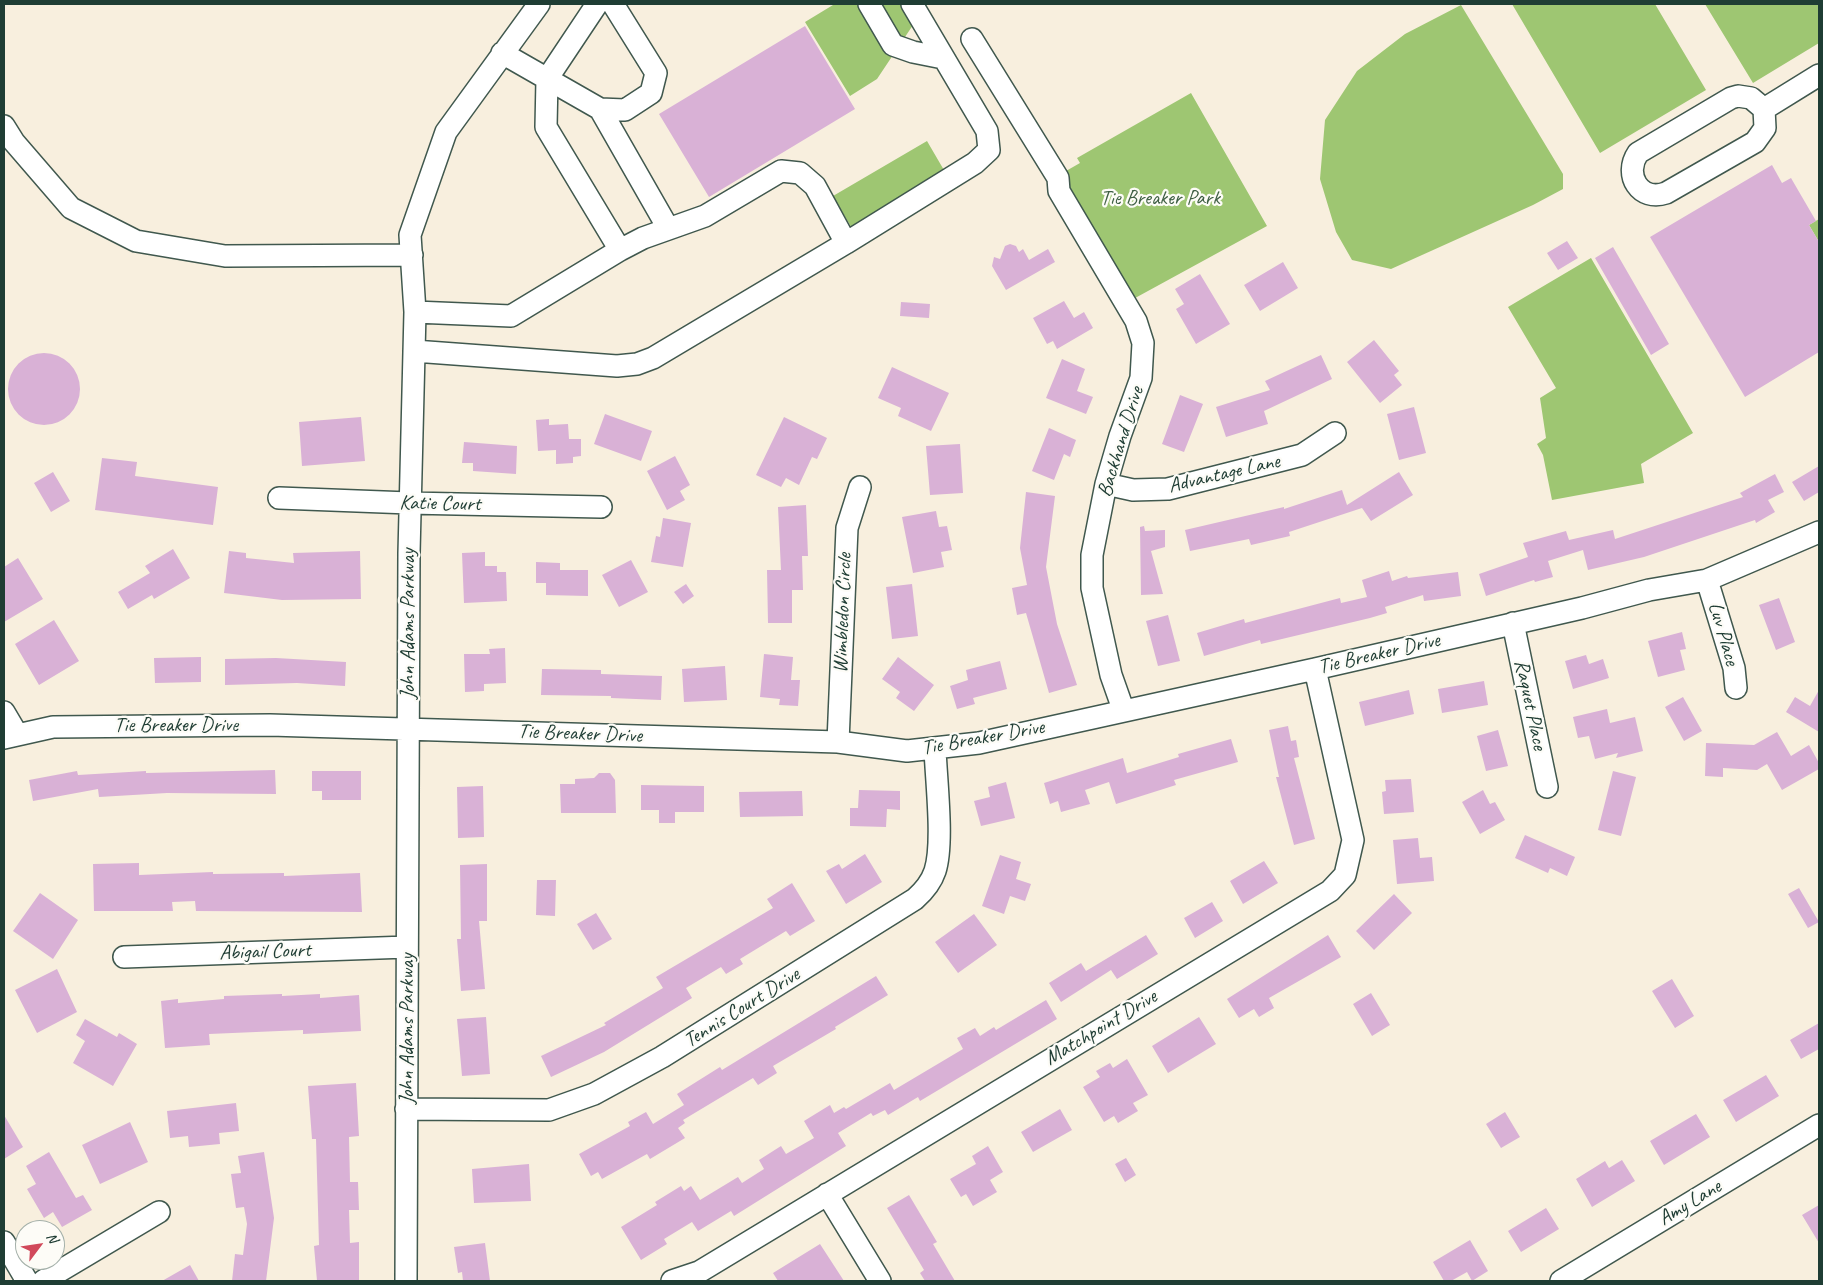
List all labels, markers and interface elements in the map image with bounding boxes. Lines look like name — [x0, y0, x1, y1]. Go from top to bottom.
park label: Tie Breaker Park — [1100, 185, 1220, 211]
street label: Backhand Drive — [1092, 384, 1150, 500]
street label: Advantage Lane — [1166, 449, 1282, 499]
street label: Katie Court — [399, 491, 481, 517]
street label: John Adams Parkway — [395, 549, 421, 699]
street label: Wimbledon Circle — [828, 552, 858, 674]
street label: Luv Place — [1702, 599, 1744, 669]
street label: Tie Breaker Drive — [1316, 628, 1442, 680]
street label: Raquet Place — [1508, 658, 1552, 752]
street label: Tie Breaker Drive — [114, 712, 238, 738]
street label: Tie Breaker Drive — [920, 715, 1046, 761]
street label: Tie Breaker Drive — [518, 719, 642, 749]
street label: Abigail Court — [219, 938, 311, 966]
street label: John Adams Parkway — [394, 954, 420, 1104]
street label: Tennis Court Drive — [679, 962, 805, 1054]
street label: Matchpoint Drive — [1040, 985, 1162, 1071]
street label: Amy Lane — [1654, 1174, 1726, 1232]
north arrow — [15, 1220, 65, 1270]
text: N — [43, 1229, 62, 1246]

